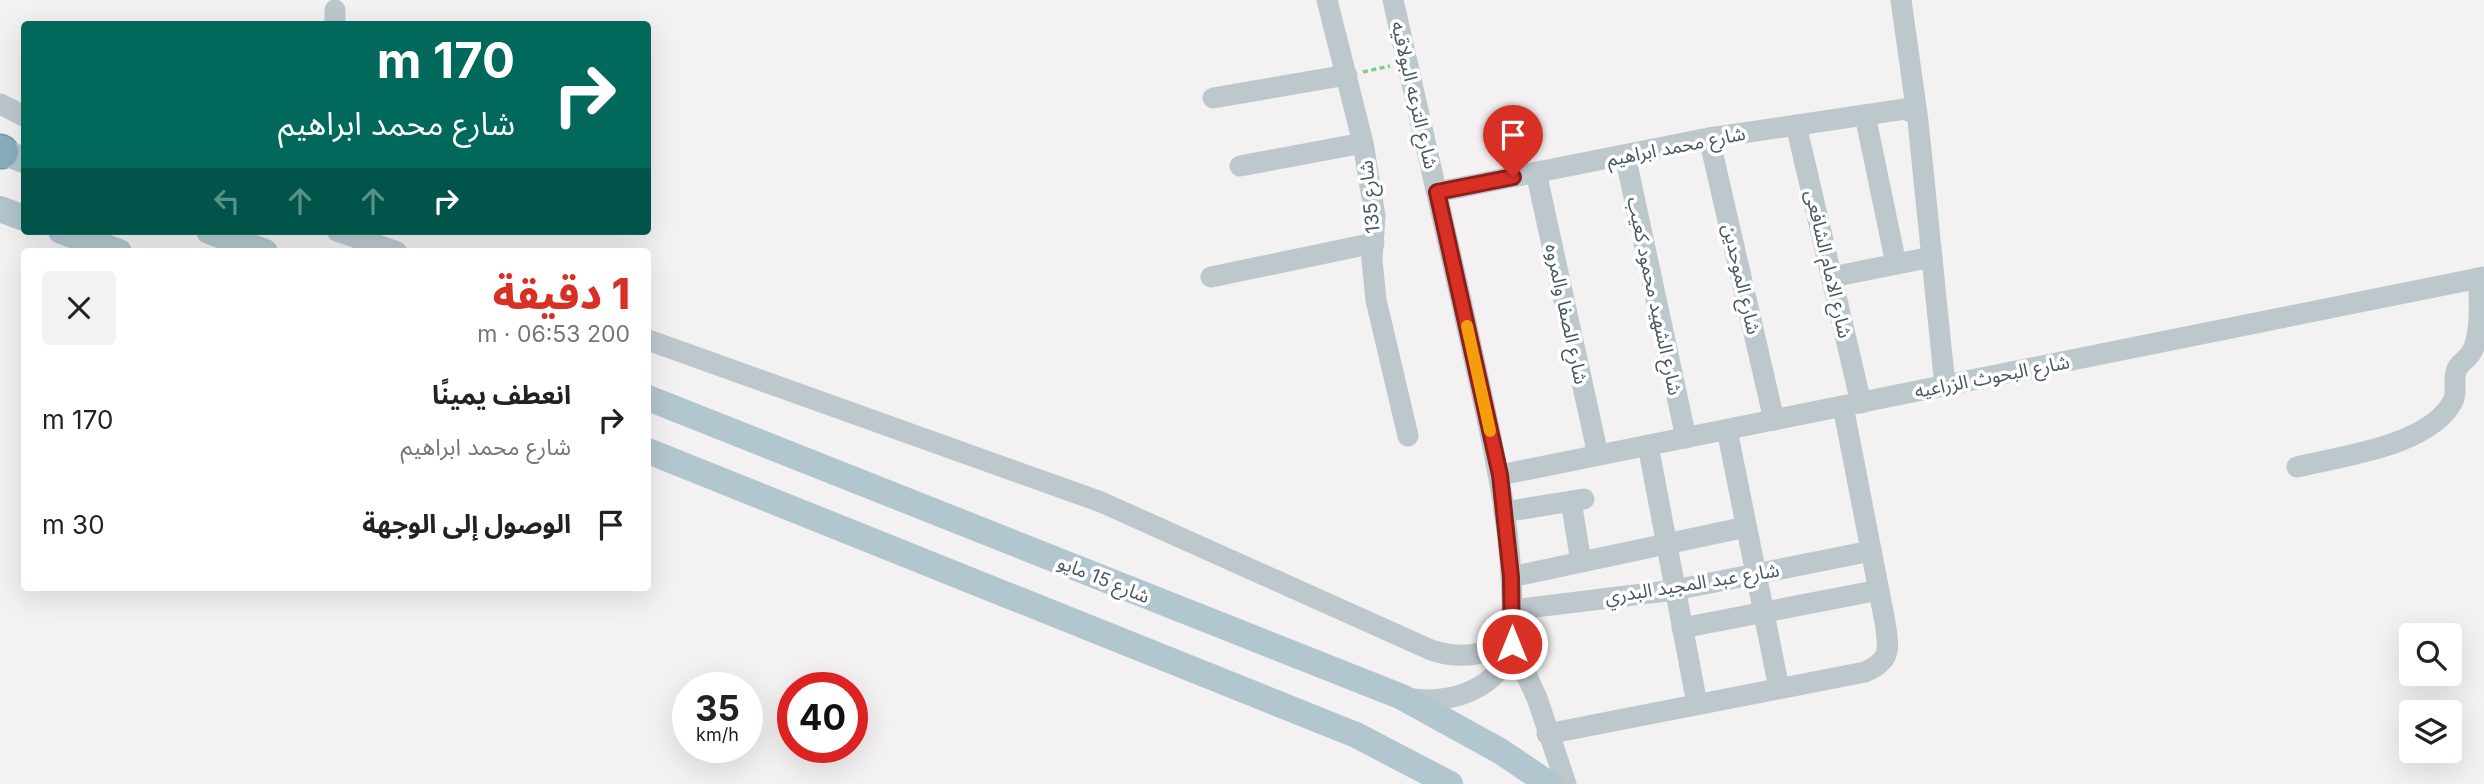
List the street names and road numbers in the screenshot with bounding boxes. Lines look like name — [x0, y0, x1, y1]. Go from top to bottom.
street label: شارع الترعه البولاقيه — [1384, 19, 1443, 172]
street label: شارع محمد ابراهيم — [1605, 122, 1748, 174]
street label: شارع 135 — [1354, 159, 1387, 235]
street label: شارع الامام الشافعى — [1797, 188, 1857, 341]
street label: شارع الشهيد محمود كعيب — [1620, 195, 1687, 398]
street label: شارع الموحدين — [1716, 222, 1765, 337]
street label: شارع الصفا والمروه — [1538, 242, 1593, 387]
street label: شارع البحوث الزراعيه — [1913, 350, 2072, 405]
street label: شارع 15 مايو — [1054, 551, 1153, 610]
street label: شارع عبد المجيد البدري — [1603, 558, 1782, 612]

